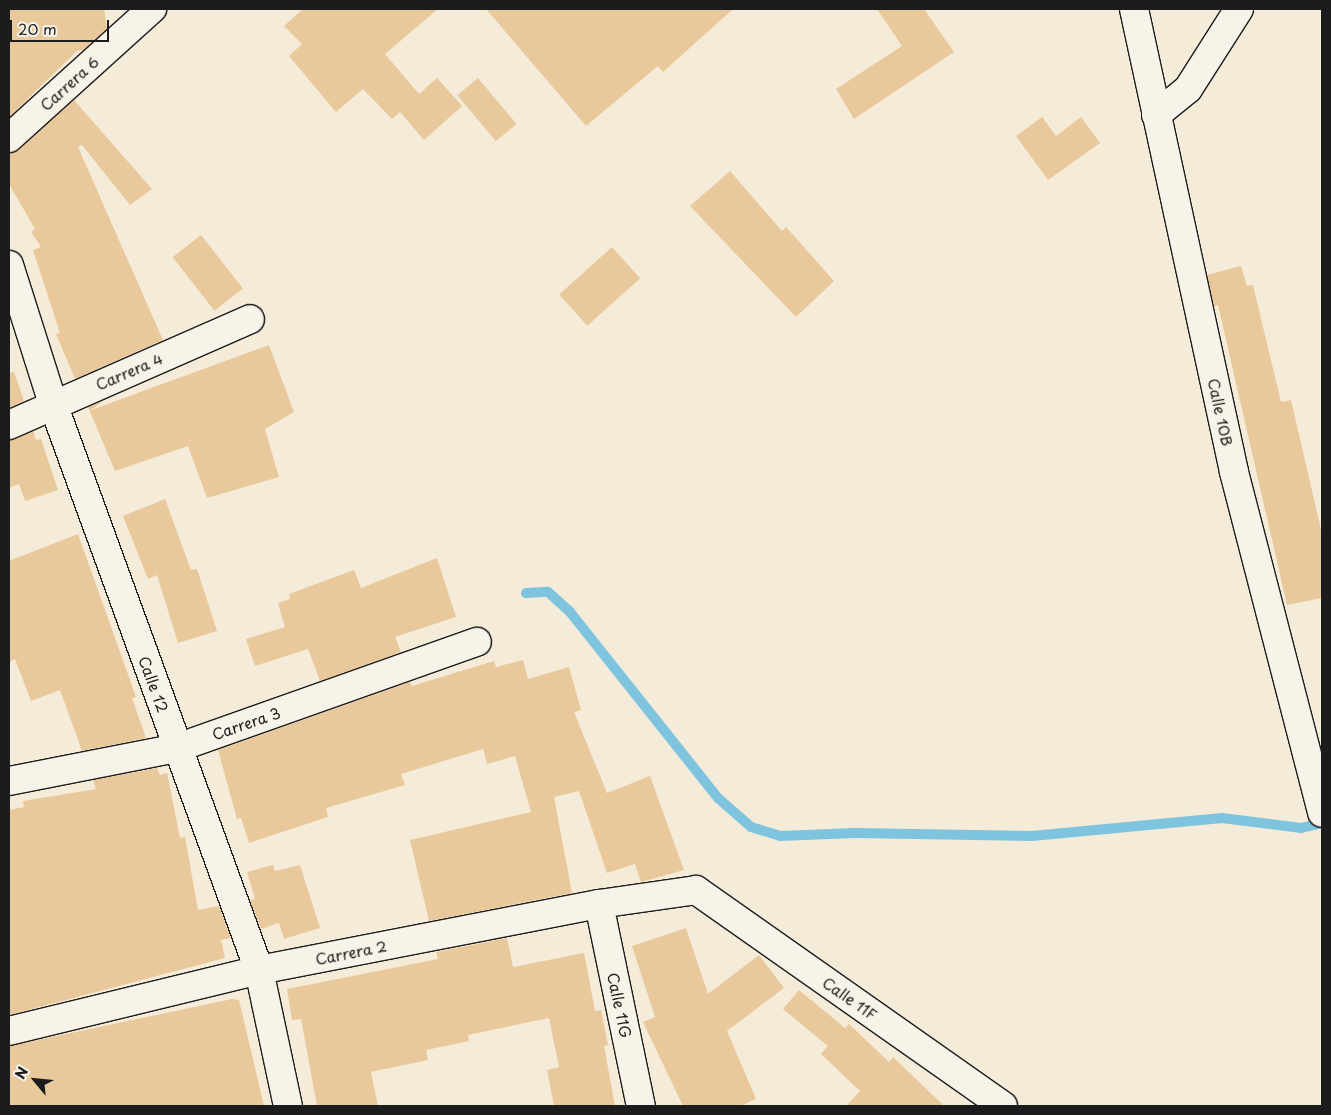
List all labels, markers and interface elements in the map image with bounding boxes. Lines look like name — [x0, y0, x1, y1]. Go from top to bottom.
scale bar — [12, 10, 111, 42]
text: 20 m — [18, 17, 57, 40]
street label: Carrera 6 — [36, 52, 102, 114]
street label: Carrera 4 — [92, 349, 166, 393]
street label: Calle 10B — [1205, 376, 1237, 448]
street label: Calle 12 — [135, 653, 173, 715]
street label: Carrera 3 — [209, 703, 283, 743]
street label: Carrera 2 — [314, 936, 388, 968]
street label: Calle 11G — [604, 971, 636, 1039]
street label: Calle 11F — [819, 973, 881, 1023]
north arrow — [10, 1055, 60, 1105]
text: N — [9, 1063, 33, 1083]

